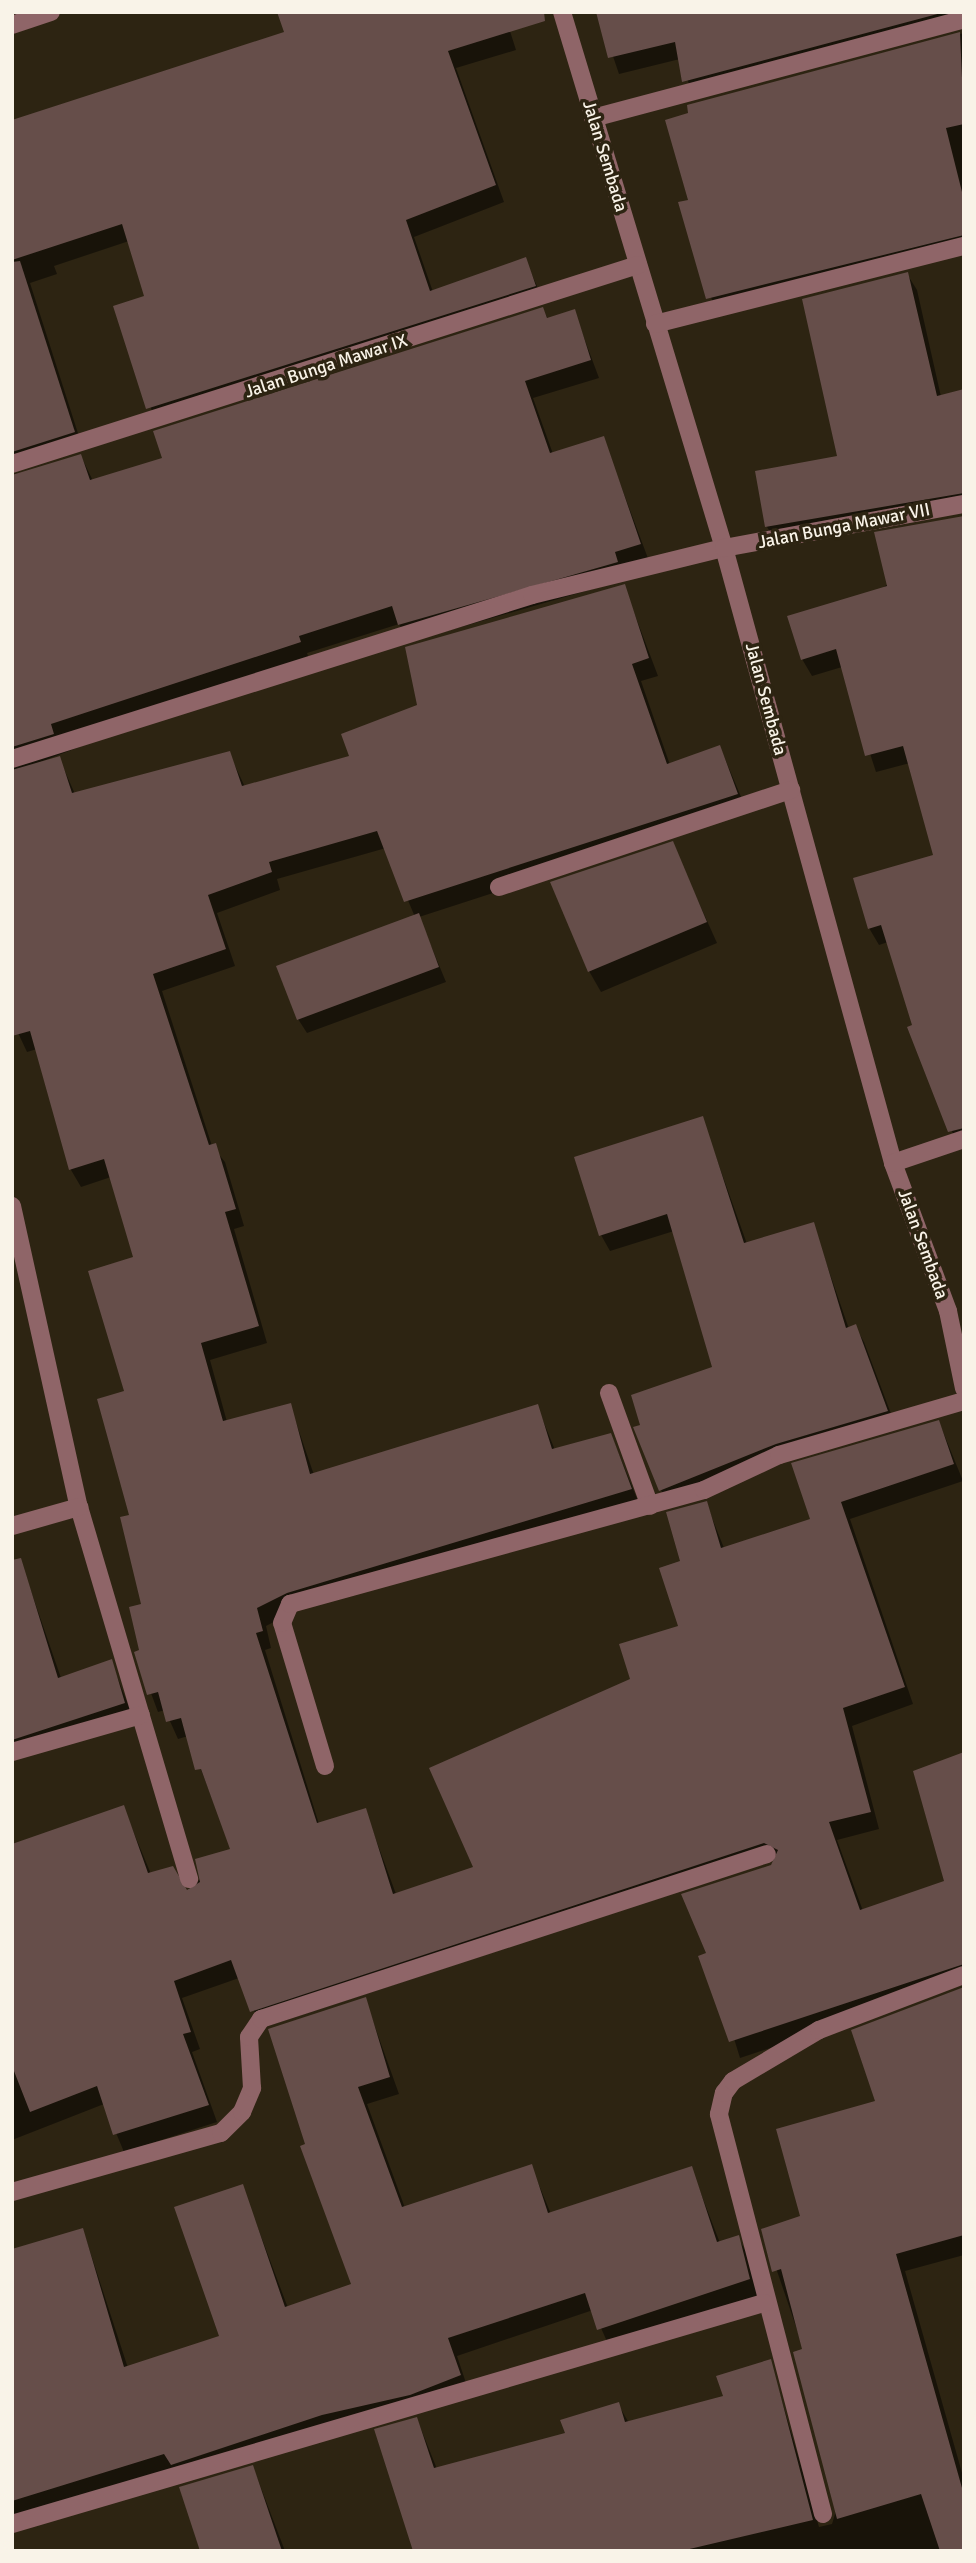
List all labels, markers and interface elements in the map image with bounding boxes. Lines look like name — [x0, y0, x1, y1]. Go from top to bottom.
street label: Jalan Sembada — [578, 98, 632, 214]
street label: Jalan Bunga Mawar IX — [242, 329, 410, 403]
street label: Jalan Bunga Mawar VII — [756, 499, 932, 553]
street label: Jalan Sembada — [741, 640, 791, 758]
street label: Jalan Sembada — [893, 1186, 953, 1302]

